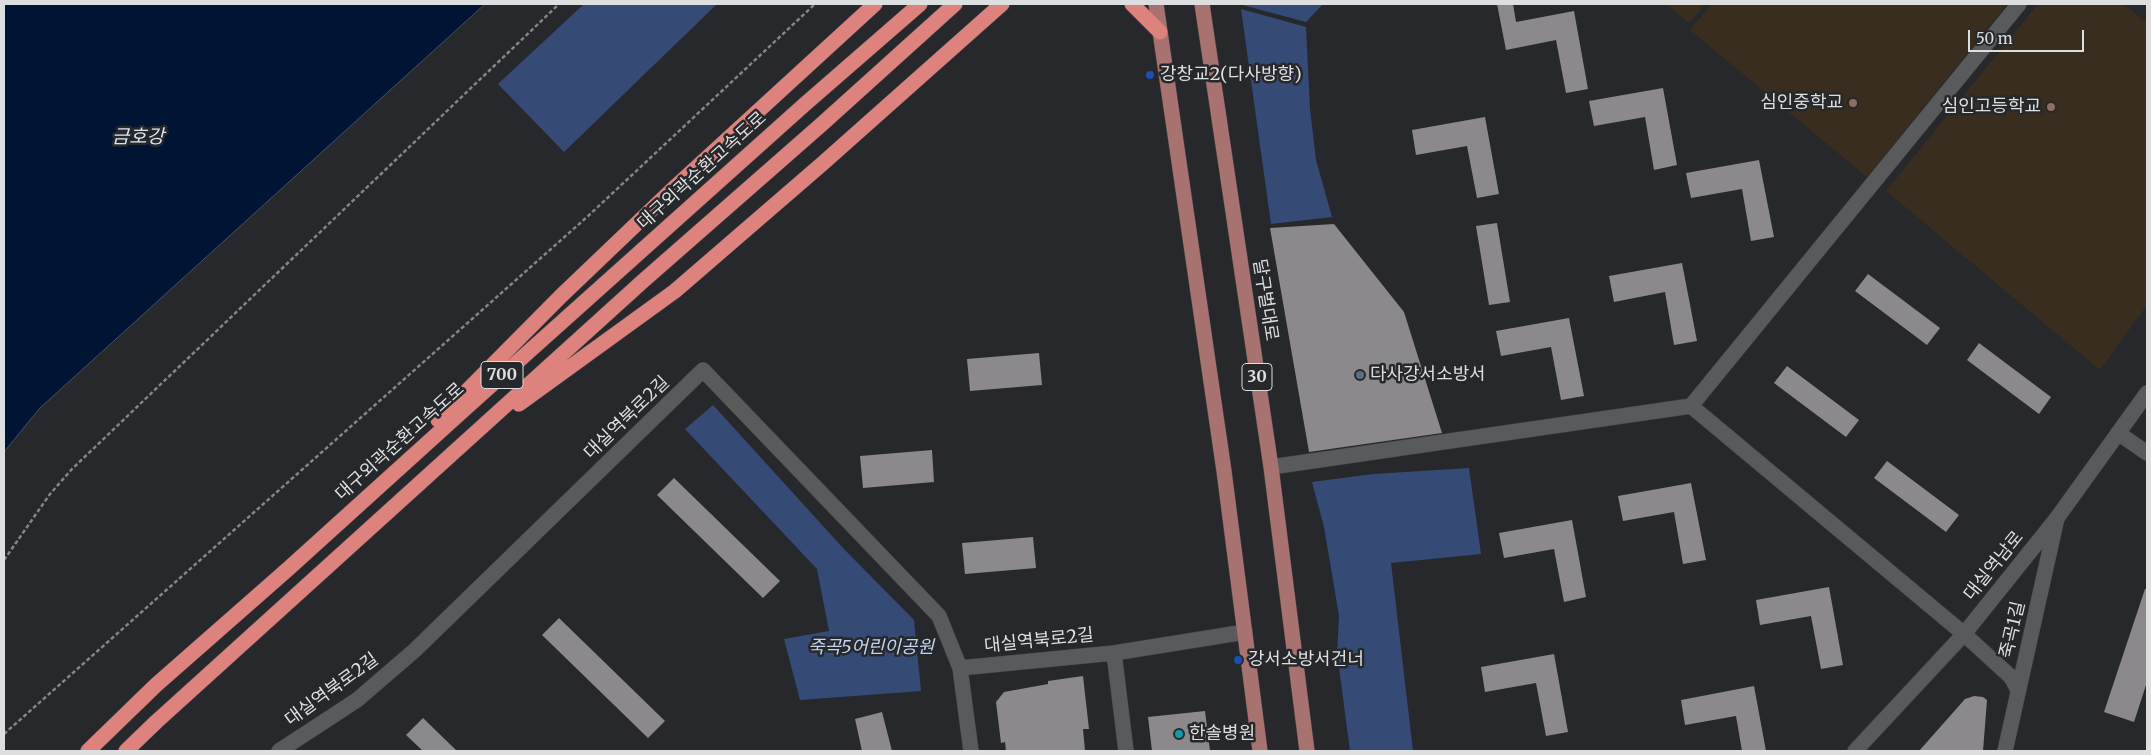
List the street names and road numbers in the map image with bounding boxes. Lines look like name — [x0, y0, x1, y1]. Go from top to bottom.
street label: 대구외곽순환고속도로 — [633, 108, 771, 234]
street label: 달구벌대로 — [1248, 257, 1282, 343]
road number: 700 — [481, 362, 523, 388]
road number: 30 — [1242, 364, 1272, 391]
street label: 대실역북로2길 — [580, 372, 674, 464]
street label: 대구외곽순환고속도로 — [331, 379, 469, 505]
street label: 대실역남로 — [1960, 527, 2028, 605]
street label: 죽곡1길 — [1996, 599, 2030, 661]
street label: 대실역북로2길 — [983, 625, 1095, 657]
street label: 대실역북로2길 — [281, 649, 383, 731]

